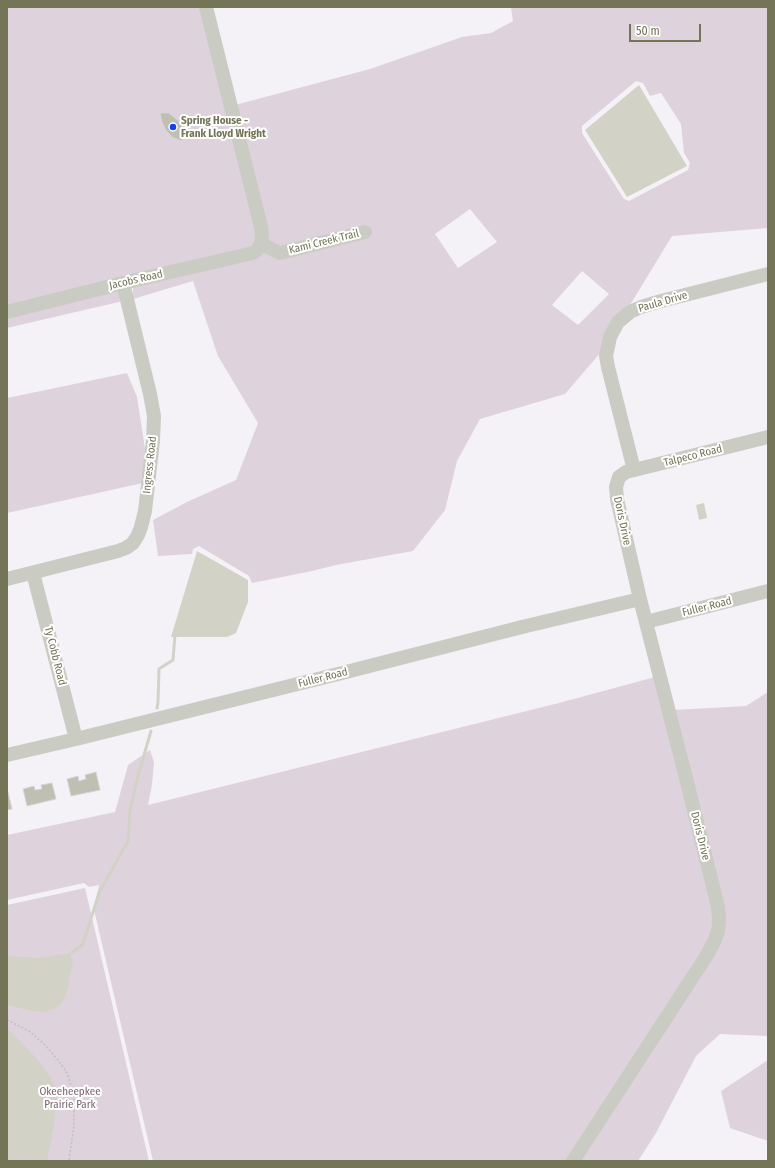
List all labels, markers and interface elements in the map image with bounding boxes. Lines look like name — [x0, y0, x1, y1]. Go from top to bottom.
scale bar — [631, 16, 703, 42]
text: 50 m — [636, 24, 660, 38]
place label: Spring House - Frank Lloyd Wright — [181, 114, 266, 140]
marker: Spring House - Frank Lloyd Wright — [168, 122, 178, 132]
street label: Kami Creek Trail — [288, 227, 360, 257]
street label: Jacobs Road — [108, 267, 164, 293]
street label: Paula Drive — [637, 289, 689, 315]
street label: Ingress Road — [140, 436, 160, 494]
street label: Talpeco Road — [662, 442, 724, 470]
street label: Doris Drive — [610, 495, 634, 547]
street label: Fuller Road — [681, 594, 733, 620]
street label: Ty Cobb Road — [41, 625, 69, 687]
street label: Fuller Road — [297, 665, 349, 691]
street label: Doris Drive — [688, 810, 712, 862]
park label: Okeeheepkee Prairie Park — [39, 1085, 101, 1111]

